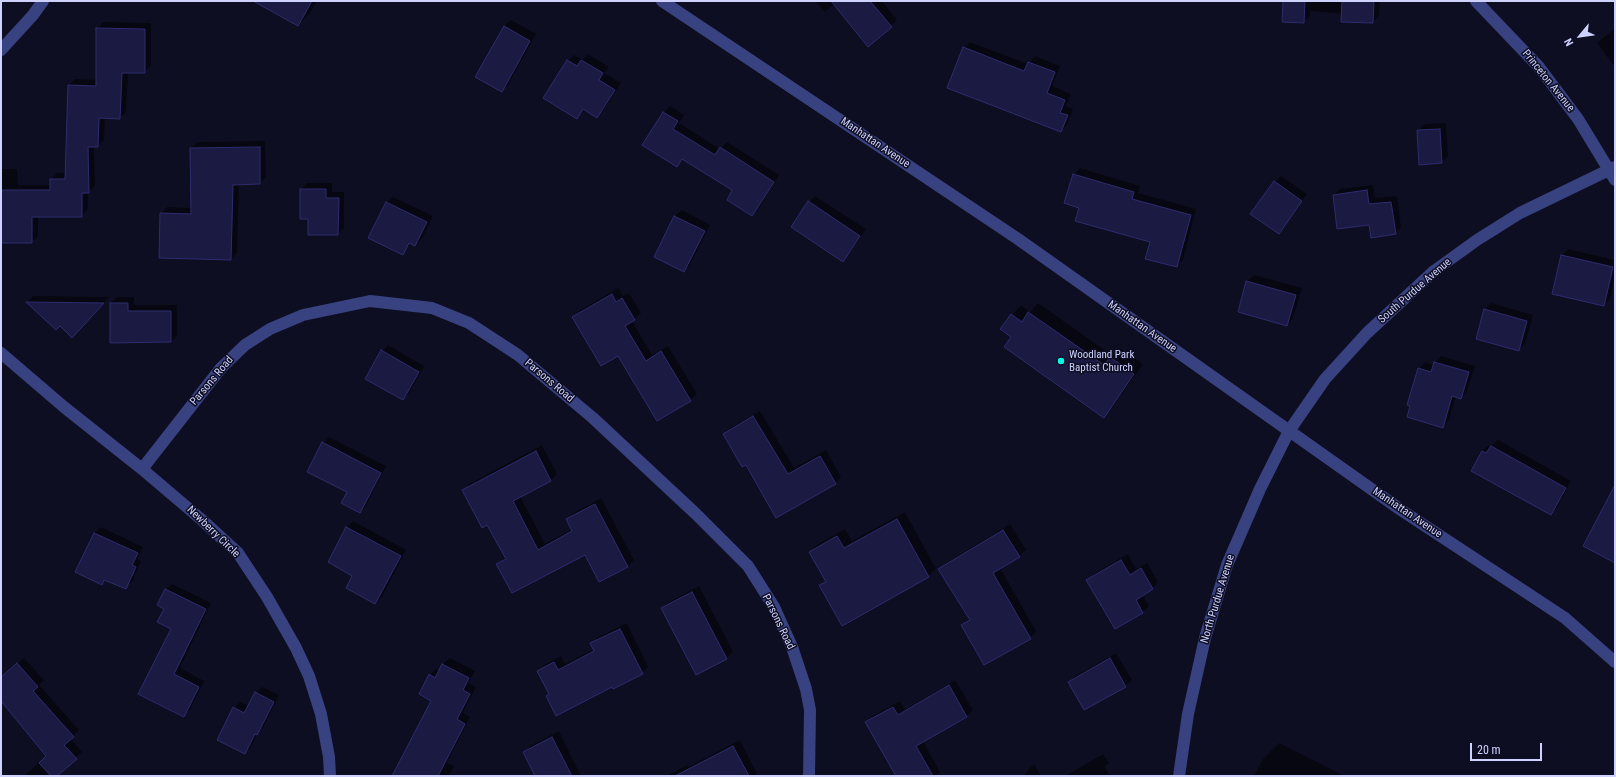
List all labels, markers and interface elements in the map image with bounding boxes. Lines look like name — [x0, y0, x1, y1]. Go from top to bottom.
north arrow — [1560, 16, 1600, 56]
text: N — [1562, 36, 1576, 48]
street label: Princeton Avenue — [1519, 47, 1577, 115]
street label: Manhattan Avenue — [838, 115, 912, 171]
street label: South Purdue Avenue — [1376, 256, 1454, 326]
street label: Manhattan Avenue — [1105, 298, 1179, 356]
place label: Woodland Park Baptist Church — [1069, 348, 1134, 374]
street label: Parsons Road — [188, 354, 236, 408]
marker: Woodland Park Baptist Church — [1056, 356, 1066, 366]
street label: Parsons Road — [522, 357, 576, 405]
street label: Manhattan Avenue — [1370, 485, 1444, 541]
street label: Newberry Circle — [184, 504, 242, 560]
street label: North Purdue Avenue — [1198, 553, 1238, 645]
street label: Parsons Road — [759, 592, 797, 652]
scale bar — [1472, 735, 1544, 761]
text: 20 m — [1477, 743, 1501, 757]

